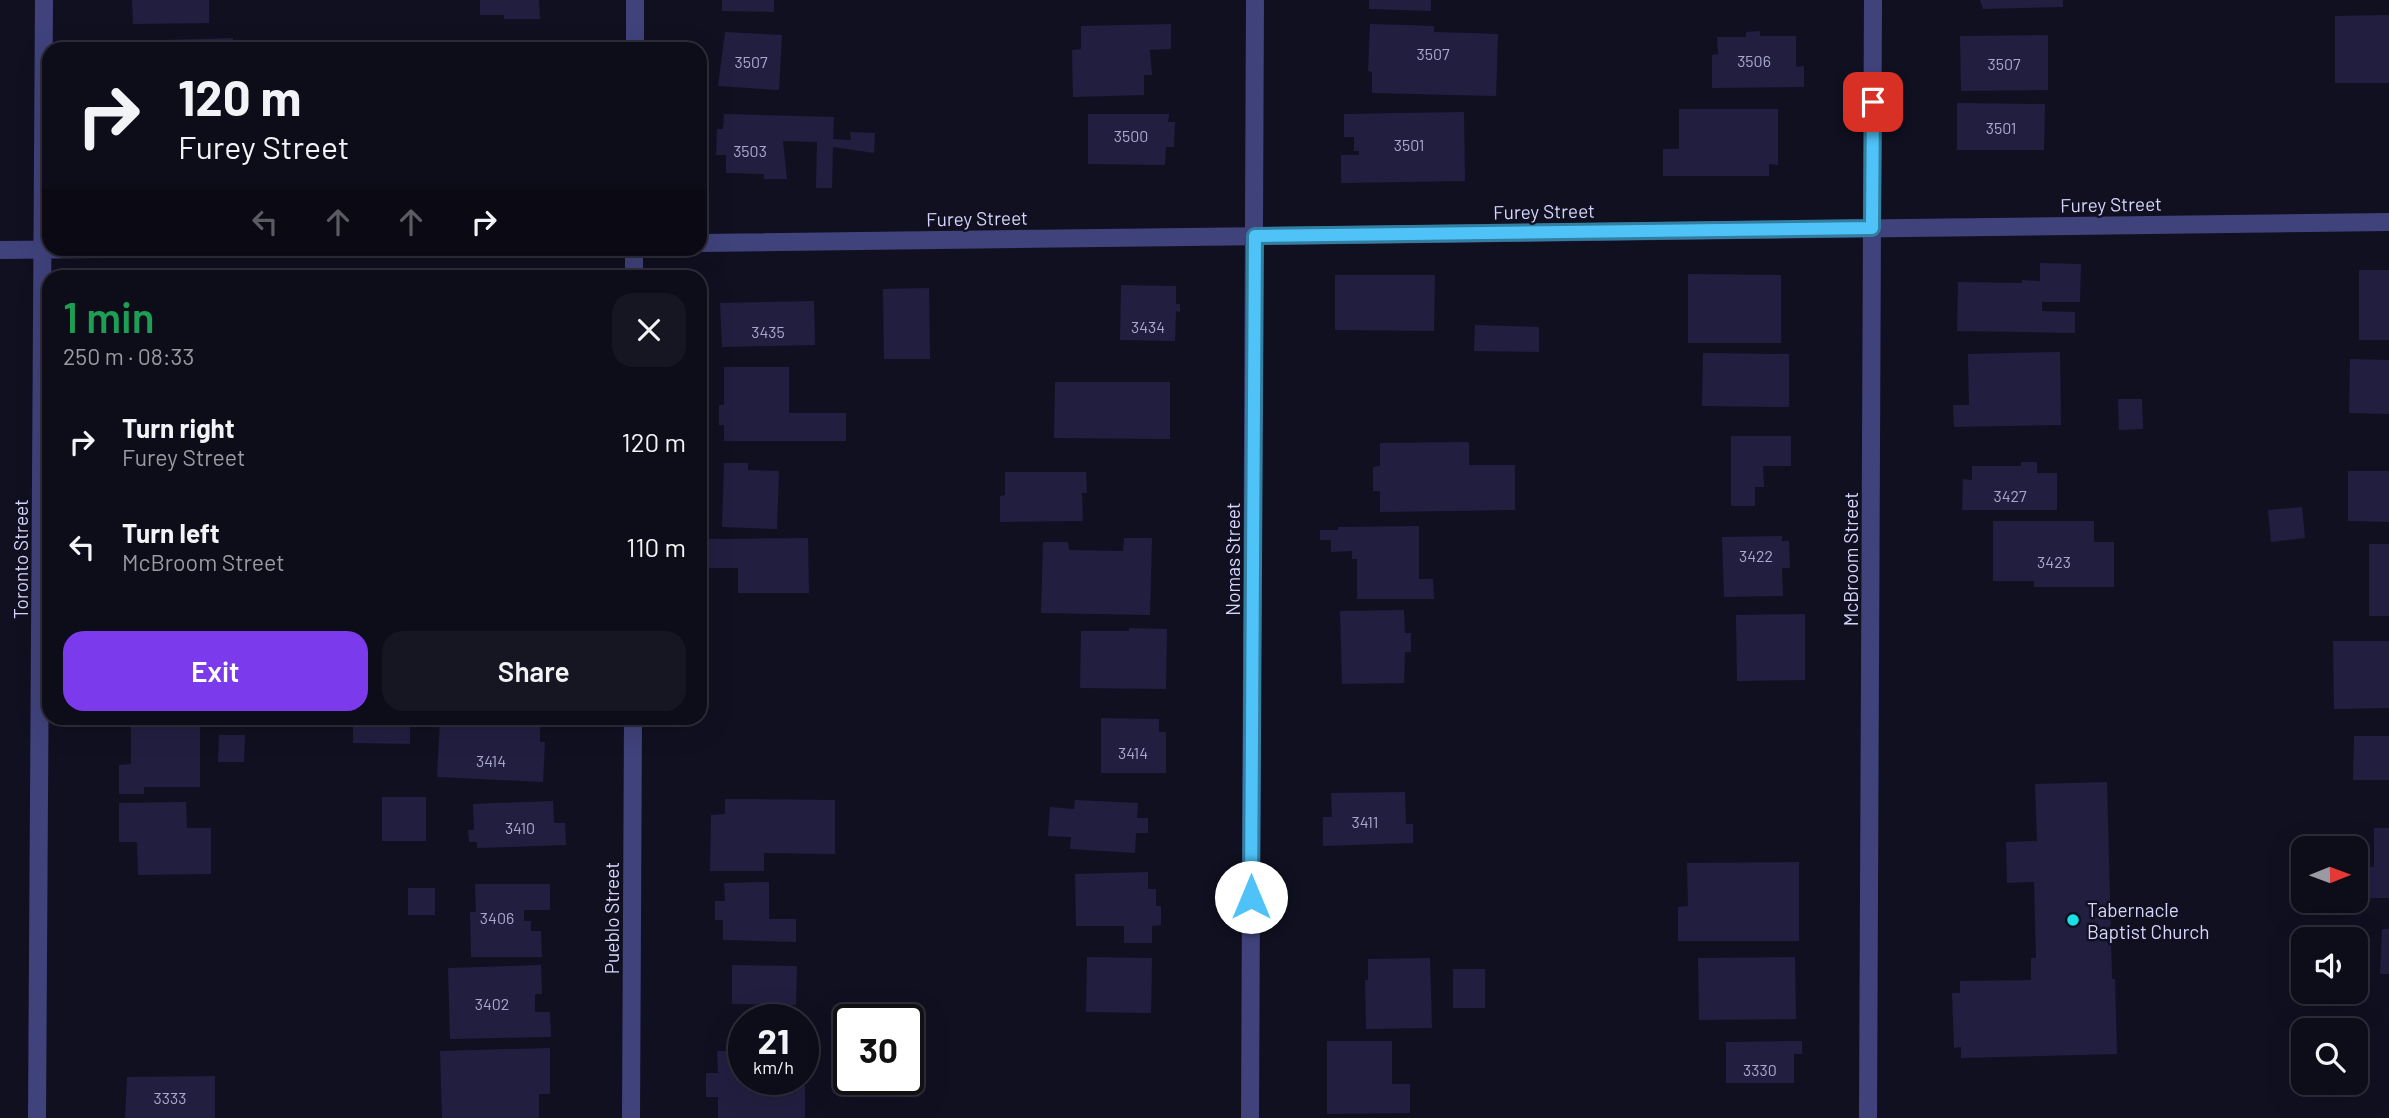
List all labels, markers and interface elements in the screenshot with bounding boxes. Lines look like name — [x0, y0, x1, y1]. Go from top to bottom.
house number: 3507 — [1416, 44, 1450, 63]
house number: 3506 — [1737, 51, 1771, 70]
house number: 3507 — [734, 52, 768, 71]
house number: 3507 — [1987, 54, 2021, 73]
text: 120 m — [178, 67, 301, 126]
icon: right — [63, 70, 154, 161]
pin — [1843, 72, 1903, 132]
icon: arrive — [1854, 83, 1892, 121]
house number: 3501 — [1986, 118, 2016, 137]
house number: 3500 — [1114, 126, 1148, 145]
text: Furey Street — [178, 127, 350, 165]
house number: 3501 — [1394, 135, 1424, 154]
house number: 3503 — [733, 141, 767, 160]
street label: Furey Street — [2060, 192, 2162, 216]
street label: Furey Street — [1493, 199, 1595, 223]
icon: left — [246, 203, 284, 241]
icon: ahead — [319, 203, 357, 241]
icon: ahead — [392, 203, 430, 241]
icon: right — [465, 203, 503, 241]
street label: Furey Street — [926, 206, 1028, 230]
text: 1 min — [63, 291, 155, 341]
button: close — [612, 293, 686, 367]
house number: 3434 — [1131, 317, 1165, 336]
house number: 3435 — [751, 322, 785, 341]
text: 250 m · 08:33 — [63, 342, 194, 370]
text: Turn right — [122, 412, 235, 443]
icon: right — [63, 423, 101, 461]
text: 120 m — [622, 426, 686, 457]
text: Furey Street — [122, 443, 245, 471]
house number: 3427 — [1993, 486, 2027, 505]
street label: McBroom Street — [1839, 492, 1862, 626]
street label: Toronto Street — [9, 499, 32, 619]
street label: Nomas Street — [1221, 502, 1244, 616]
text: Turn left — [122, 517, 220, 548]
icon: left — [63, 528, 101, 566]
text: 110 m — [626, 531, 686, 562]
house number: 3422 — [1739, 546, 1773, 565]
text: McBroom Street — [122, 548, 285, 576]
house number: 3423 — [2037, 552, 2071, 571]
button: Exit — [63, 631, 368, 711]
button: Share — [382, 631, 686, 711]
house number: 3414 — [1118, 743, 1148, 762]
house number: 3414 — [476, 751, 506, 770]
house number: 3411 — [1352, 812, 1378, 831]
house number: 3410 — [505, 818, 535, 837]
north arrow — [2291, 836, 2368, 914]
map controls — [2291, 836, 2368, 1095]
position arrow — [1214, 860, 1288, 934]
street label: Pueblo Street — [600, 862, 623, 974]
place label: Tabernacle Baptist Church — [2087, 898, 2210, 943]
house number: 3406 — [480, 908, 514, 927]
marker: Tabernacle Baptist Church — [2065, 912, 2081, 928]
button: sound — [2291, 927, 2368, 1004]
house number: 3402 — [475, 994, 509, 1013]
speed limit sign: 30 — [833, 1004, 924, 1095]
button: search — [2291, 1018, 2368, 1095]
text: 21 — [758, 1019, 789, 1061]
text: km/h — [753, 1056, 794, 1078]
house number: 3330 — [1743, 1060, 1777, 1079]
house number: 3333 — [154, 1088, 186, 1107]

